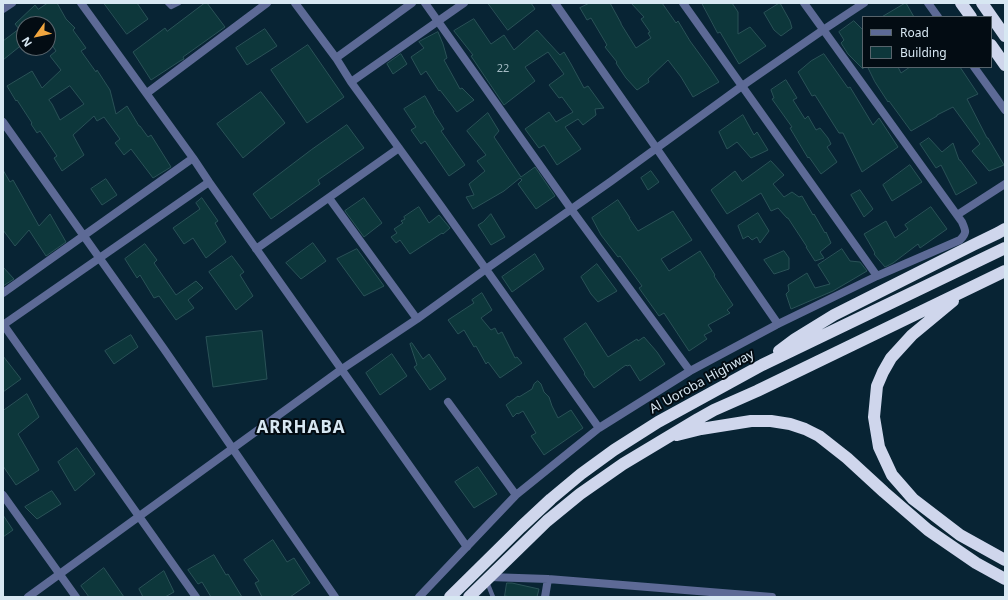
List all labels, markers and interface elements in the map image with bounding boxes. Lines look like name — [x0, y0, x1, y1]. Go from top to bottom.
north arrow — [16, 16, 56, 56]
legend — [862, 16, 992, 68]
text: Road — [900, 24, 929, 41]
text: N — [18, 34, 35, 50]
text: Building — [900, 44, 947, 61]
house number: 22 — [497, 62, 509, 76]
street label: Al Uoroba Highway — [647, 347, 757, 417]
district label: ARRHABA — [257, 418, 345, 438]

